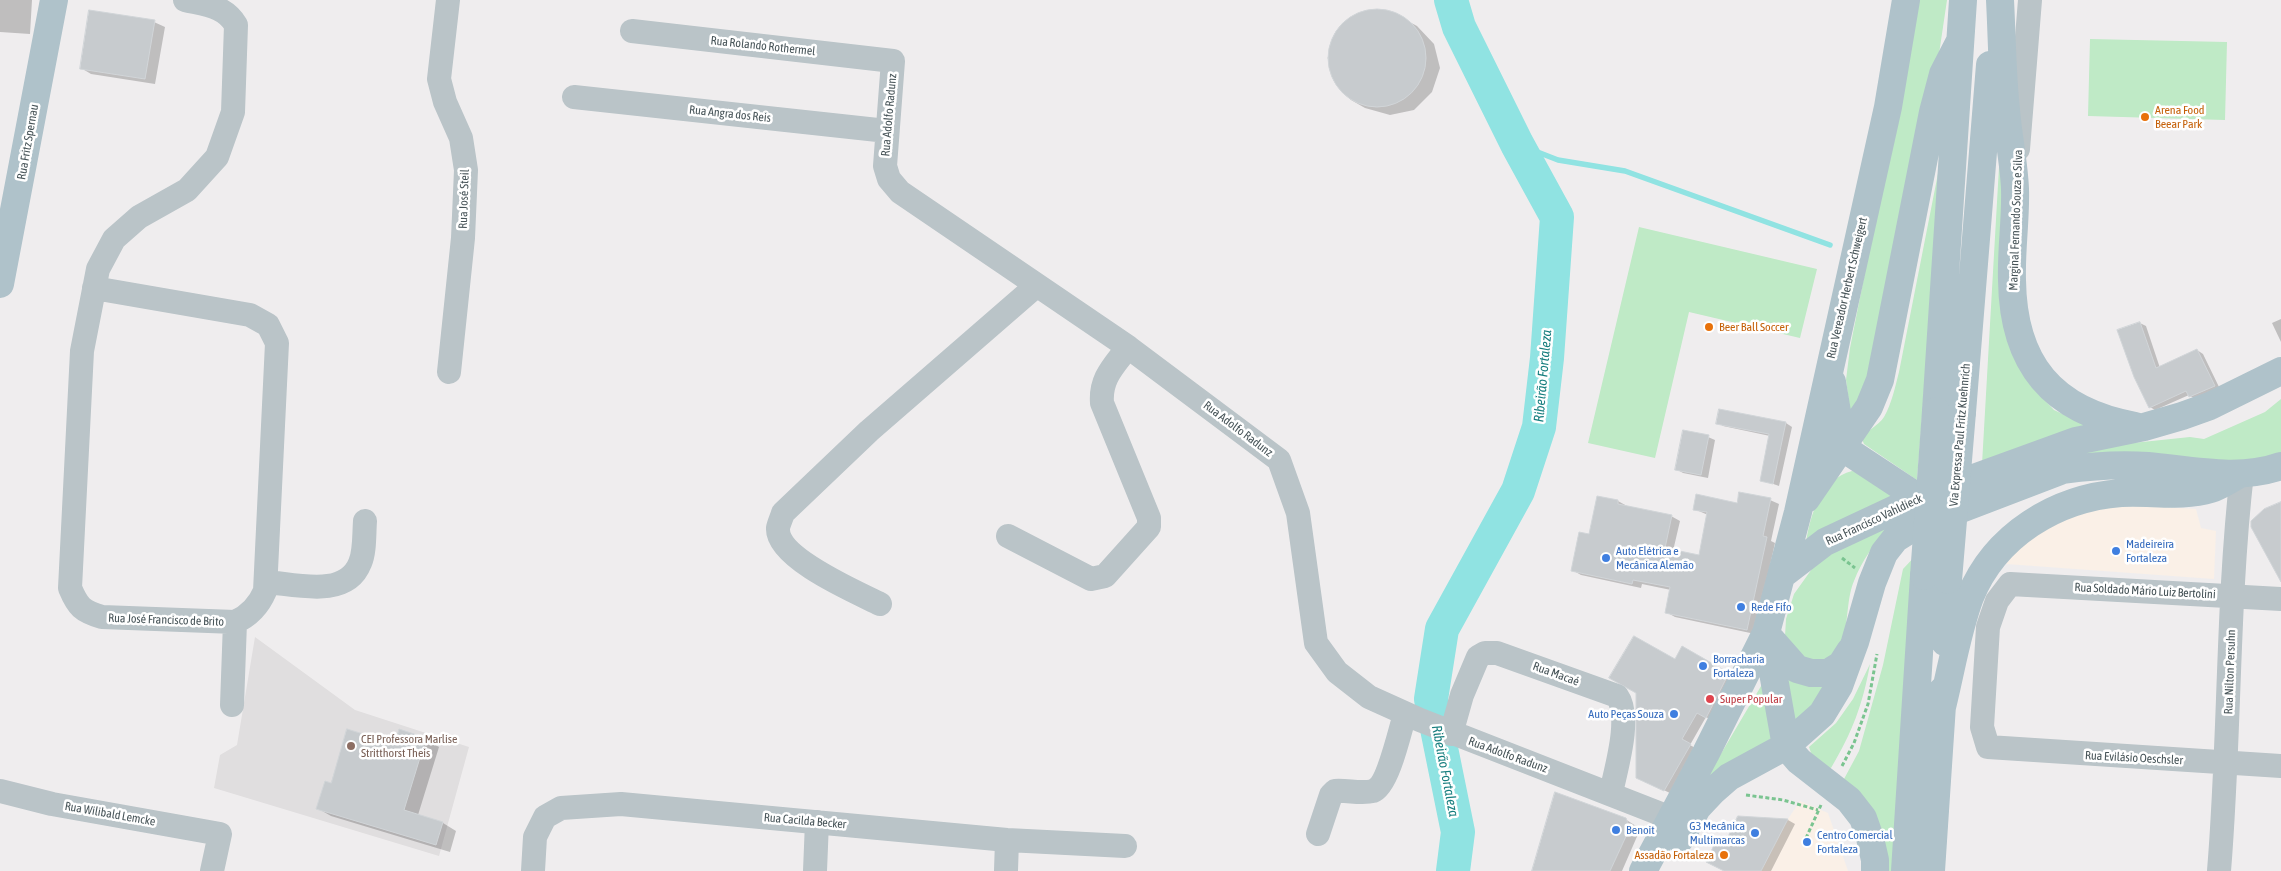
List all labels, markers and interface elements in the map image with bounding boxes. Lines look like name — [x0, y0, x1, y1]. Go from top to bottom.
street label: Rua Rolando Rothermel — [710, 33, 816, 59]
street label: Rua Adolfo Radunz — [878, 73, 900, 157]
street label: Rua Fritz Spernau — [14, 103, 42, 181]
street label: Rua Angra dos Reis — [688, 103, 772, 125]
place label: Arena Food Beear Park — [2155, 103, 2204, 131]
marker: Arena Food Beear Park — [2139, 111, 2151, 123]
street label: Marginal Fernando Souza e Silva — [2006, 149, 2026, 291]
street label: Rua José Steil — [456, 169, 472, 229]
street label: Rua Vereador Herbert Schweigert — [1824, 216, 1870, 360]
place label: Beer Ball Soccer — [1719, 320, 1789, 334]
marker: Beer Ball Soccer — [1703, 321, 1715, 333]
water label: Ribeirão Fortaleza — [1531, 329, 1555, 423]
street label: Via Expressa Paul Fritz Kuehnrich — [1947, 363, 1973, 507]
street label: Rua Adolfo Radunz — [1200, 398, 1276, 460]
street label: Rua Francisco Vahldieck — [1823, 491, 1925, 549]
place label: Madeireira Fortaleza — [2126, 537, 2174, 565]
place label: Auto Elétrica e Mecânica Alemão — [1616, 544, 1694, 572]
marker: Madeireira Fortaleza — [2110, 545, 2122, 557]
marker: Auto Elétrica e Mecânica Alemão — [1600, 552, 1612, 564]
street label: Rua Soldado Mário Luiz Bertolini — [2074, 580, 2216, 602]
place label: Rede Fifo — [1751, 600, 1792, 614]
marker: Rede Fifo — [1735, 601, 1747, 613]
street label: Rua José Francisco de Brito — [108, 611, 224, 629]
street label: Rua Nilton Persuhn — [2221, 629, 2239, 715]
place label: Borracharia Fortaleza — [1713, 652, 1764, 680]
street label: Rua Macaé — [1531, 659, 1581, 689]
marker: Borracharia Fortaleza — [1697, 660, 1709, 672]
place label: Super Popular — [1720, 692, 1782, 706]
marker: Super Popular — [1704, 693, 1716, 705]
place label: Auto Peças Souza — [1588, 707, 1664, 721]
marker: Auto Peças Souza — [1668, 708, 1680, 720]
water label: Ribeirão Fortaleza — [1428, 724, 1462, 818]
place label: CEI Professora Marlise Stritthorst Theis — [361, 732, 457, 760]
street label: Rua Adolfo Radunz — [1466, 734, 1550, 776]
marker: CEI Professora Marlise Stritthorst Theis — [345, 740, 357, 752]
street label: Rua Evilásio Oeschsler — [2085, 748, 2183, 768]
street label: Rua Wilibald Lemcke — [64, 799, 156, 829]
street label: Rua Cacilda Becker — [763, 810, 847, 832]
place label: G3 Mecânica Multimarcas — [1689, 819, 1745, 847]
place label: Benoit — [1626, 823, 1655, 837]
marker: Benoit — [1610, 824, 1622, 836]
marker: G3 Mecânica Multimarcas — [1749, 827, 1761, 839]
place label: Centro Comercial Fortaleza — [1817, 828, 1893, 856]
marker: Centro Comercial Fortaleza — [1801, 836, 1813, 848]
place label: Assadão Fortaleza — [1634, 848, 1714, 862]
marker: Assadão Fortaleza — [1718, 849, 1730, 861]

